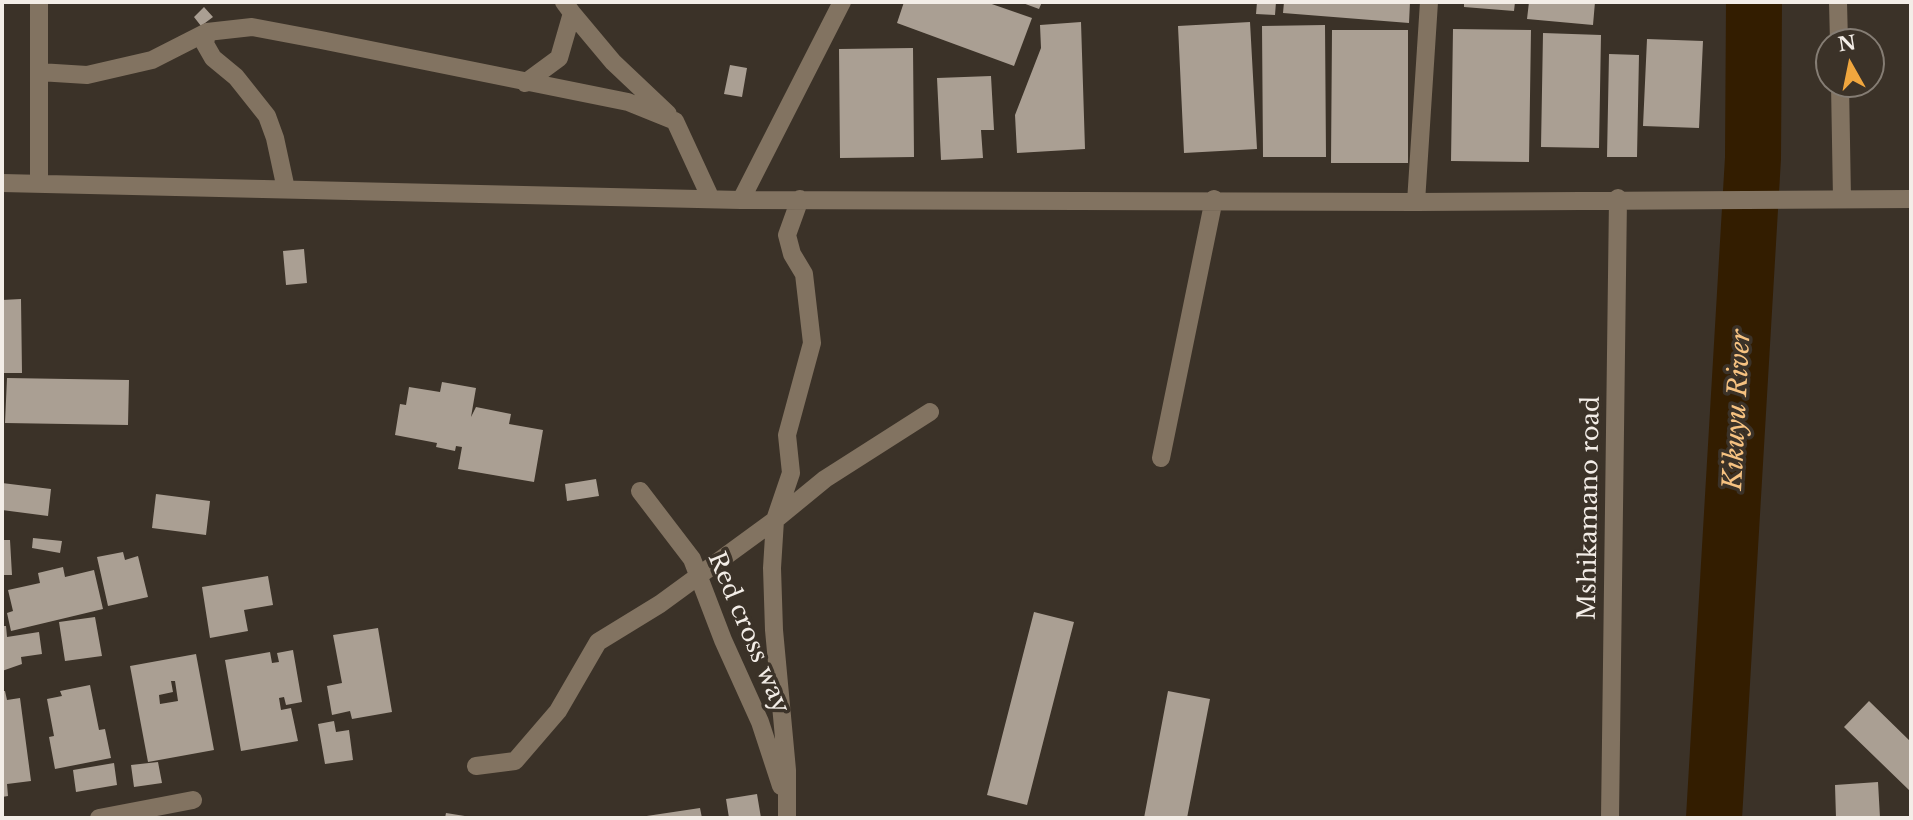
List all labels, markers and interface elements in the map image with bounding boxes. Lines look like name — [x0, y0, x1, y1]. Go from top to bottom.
north arrow — [1815, 28, 1885, 98]
text: N — [1836, 31, 1858, 56]
water label: Kikuyu River — [1718, 329, 1758, 491]
street label: Mshikamano road — [1574, 396, 1606, 620]
street label: Red cross way — [701, 548, 795, 718]

